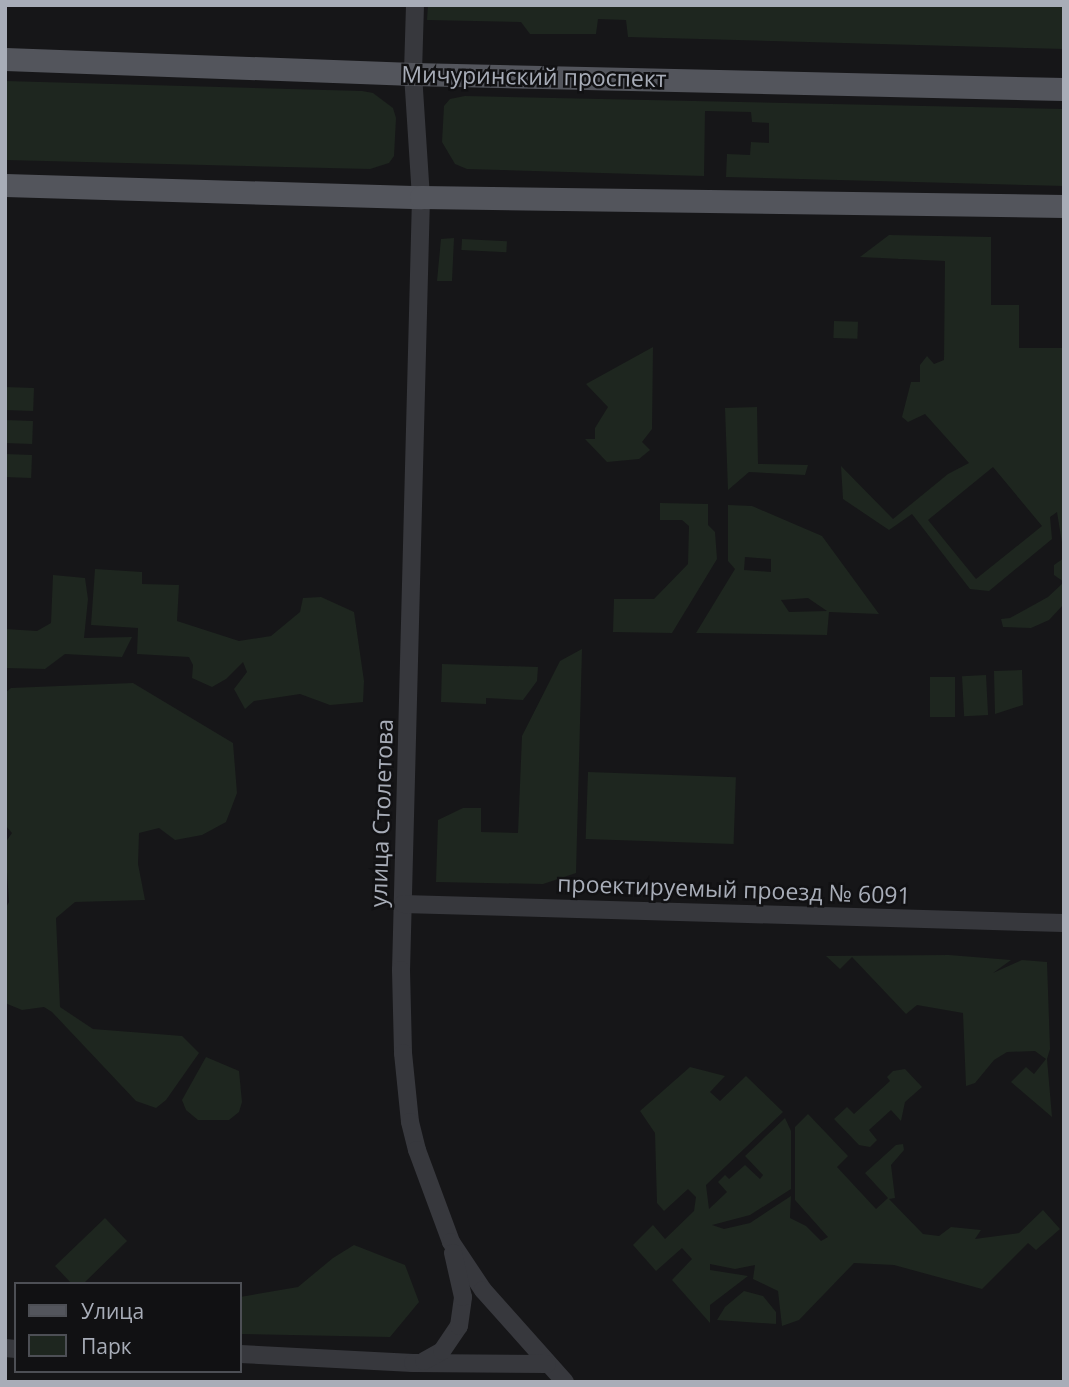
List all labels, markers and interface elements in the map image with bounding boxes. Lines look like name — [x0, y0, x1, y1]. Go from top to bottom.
street label: Мичуринский проспект — [401, 60, 667, 92]
street label: улица Столетова — [364, 718, 398, 908]
street label: проектируемый проезд № 6091 — [557, 869, 911, 909]
legend — [14, 1282, 242, 1373]
text: Улица — [81, 1297, 144, 1325]
text: Парк — [81, 1332, 132, 1360]

